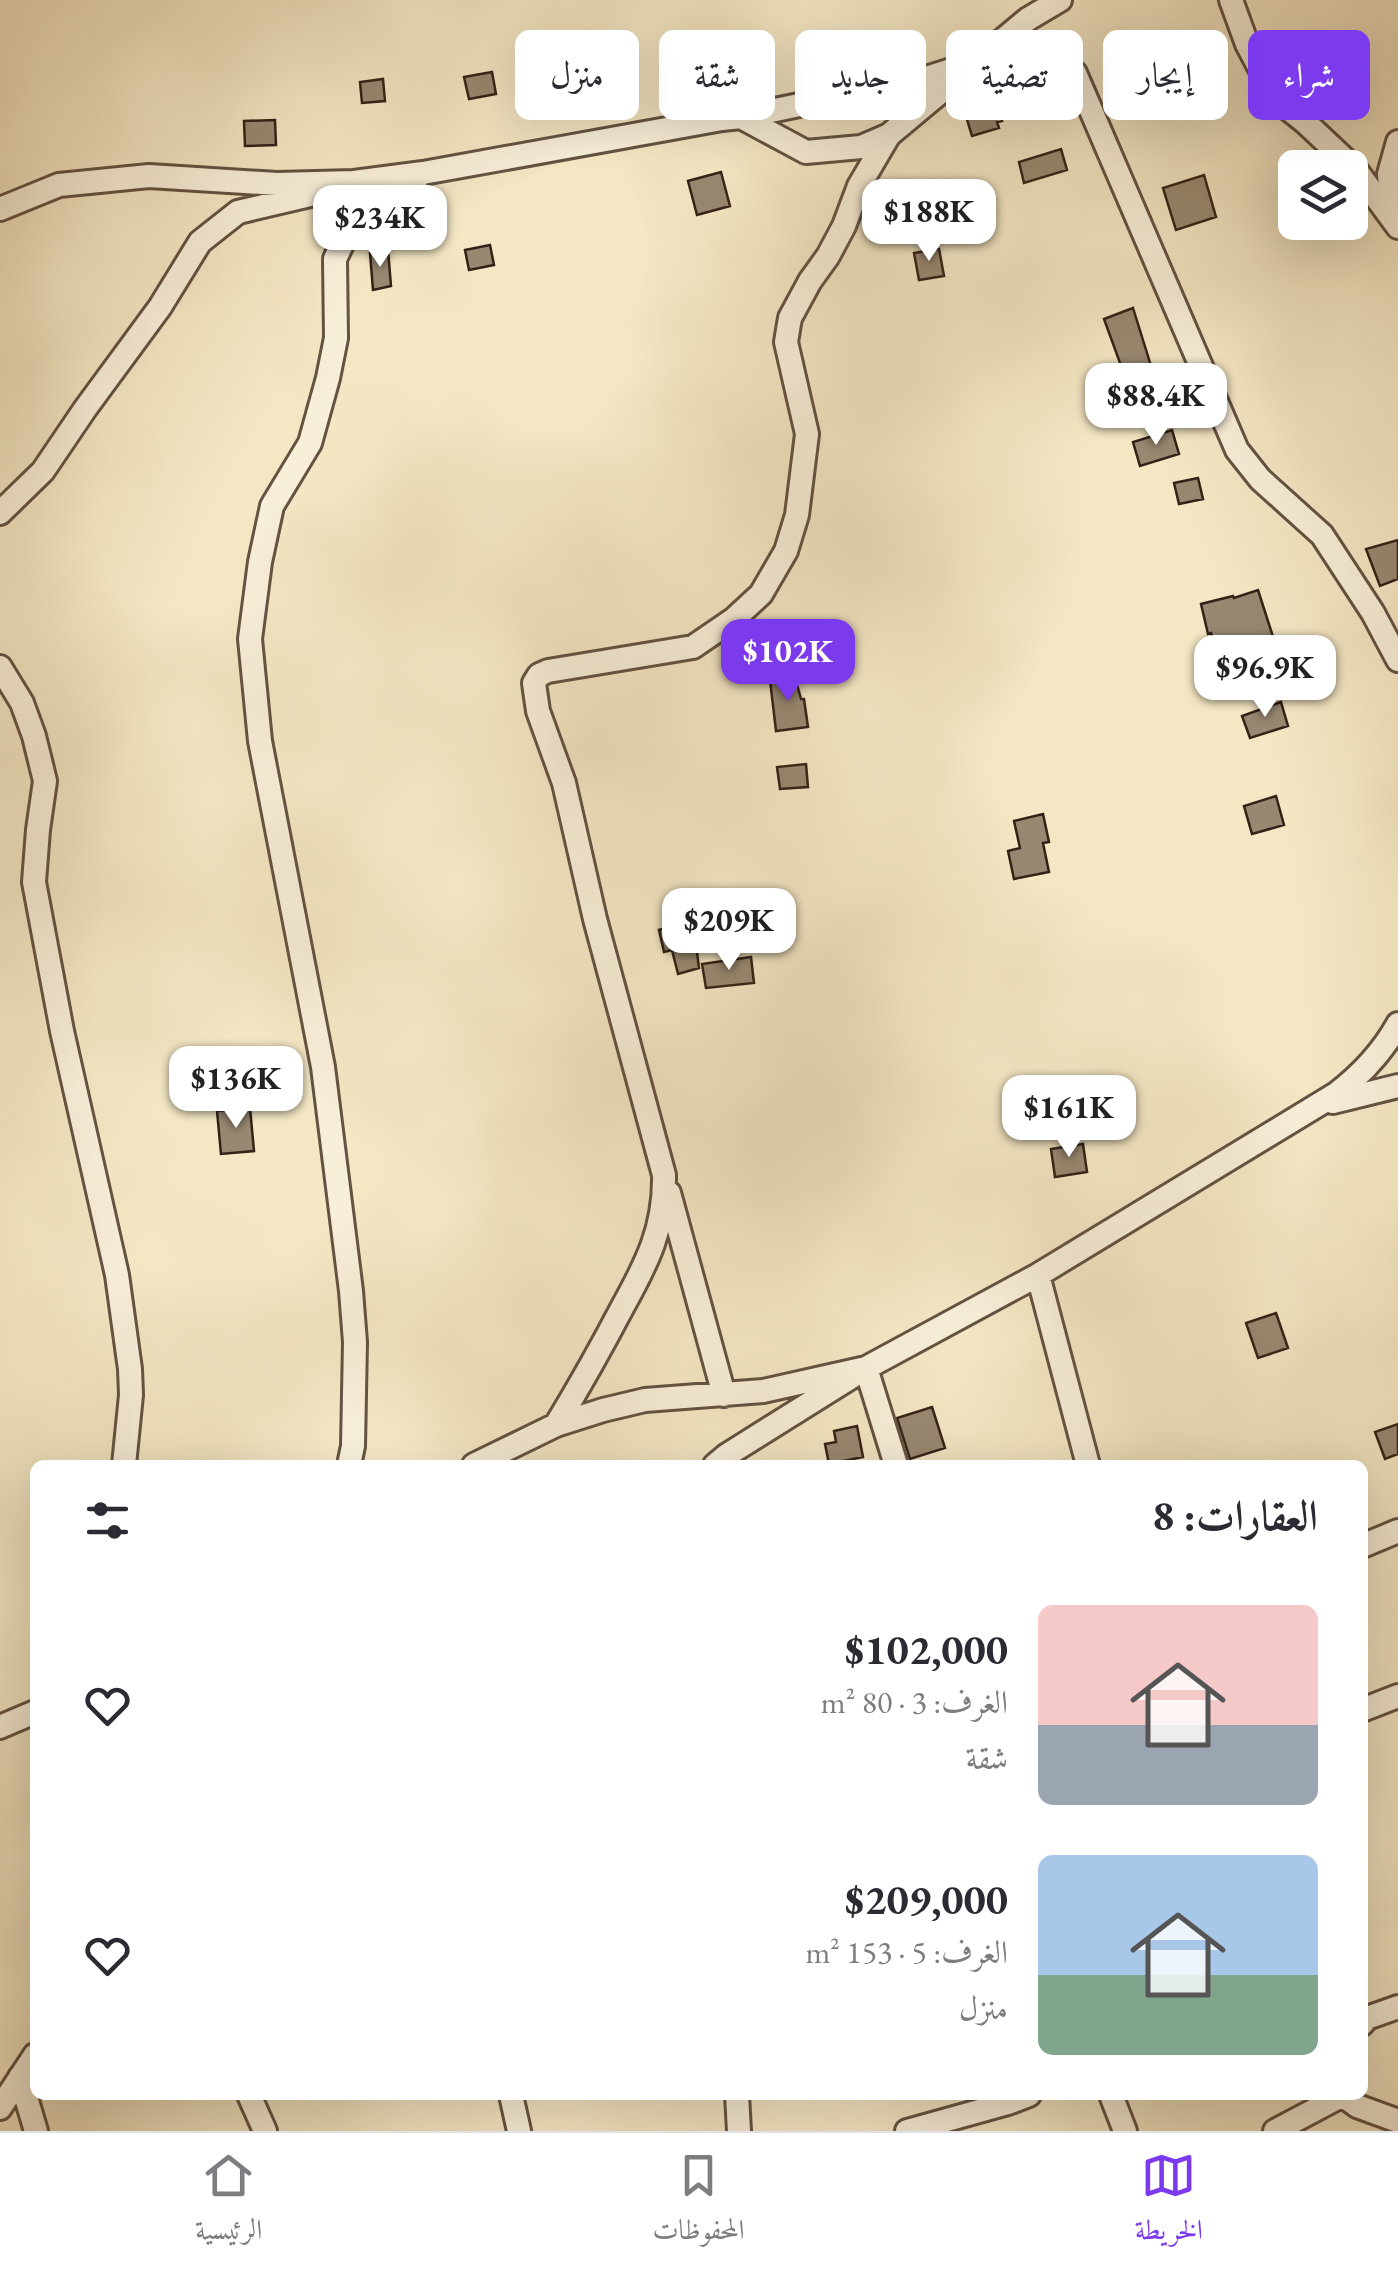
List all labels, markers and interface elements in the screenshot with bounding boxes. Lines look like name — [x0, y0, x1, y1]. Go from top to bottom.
chip: منزل — [515, 30, 639, 120]
chip: شقة — [659, 30, 775, 120]
chip: جديد — [795, 30, 926, 120]
chip: تصفية — [946, 30, 1083, 120]
chip: إيجار — [1103, 30, 1228, 120]
chip: شراء — [1248, 30, 1370, 120]
map controls — [1278, 150, 1368, 240]
button: layers — [1278, 150, 1368, 240]
pin: $188K — [859, 179, 999, 264]
pin: $234K — [310, 185, 450, 270]
text: $188K — [884, 190, 974, 232]
text: $234K — [335, 196, 425, 238]
pin: $88.4K — [1075, 363, 1237, 448]
text: $88.4K — [1107, 374, 1205, 416]
pin: $102K — [718, 619, 858, 704]
text: $102K — [743, 630, 833, 672]
pin: $96.9K — [1184, 635, 1346, 720]
text: $96.9K — [1216, 646, 1314, 688]
pin: $209K — [659, 888, 799, 973]
text: $209K — [684, 899, 774, 941]
pin: $136K — [166, 1046, 306, 1131]
text: $136K — [191, 1057, 281, 1099]
pin: $161K — [999, 1075, 1139, 1160]
text: $161K — [1024, 1086, 1114, 1128]
text: العقارات: 8 — [1152, 1488, 1318, 1543]
icon: filters — [80, 1493, 135, 1548]
text: $102,000 — [845, 1622, 1008, 1677]
icon: home — [1118, 1645, 1238, 1765]
icon: heart — [80, 1678, 135, 1733]
text: الغرف: 3 · 80 m² — [821, 1681, 1008, 1723]
text: شقة — [966, 1737, 1008, 1779]
text: $209,000 — [845, 1872, 1008, 1927]
icon: home — [1118, 1895, 1238, 2015]
icon: heart — [80, 1928, 135, 1983]
text: الغرف: 5 · 153 m² — [805, 1931, 1008, 1973]
text: منزل — [959, 1987, 1008, 2029]
tab: الرئيسية — [195, 2148, 262, 2257]
tab: المحفوظات — [652, 2148, 745, 2257]
tab: الخريطة — [1135, 2148, 1203, 2257]

